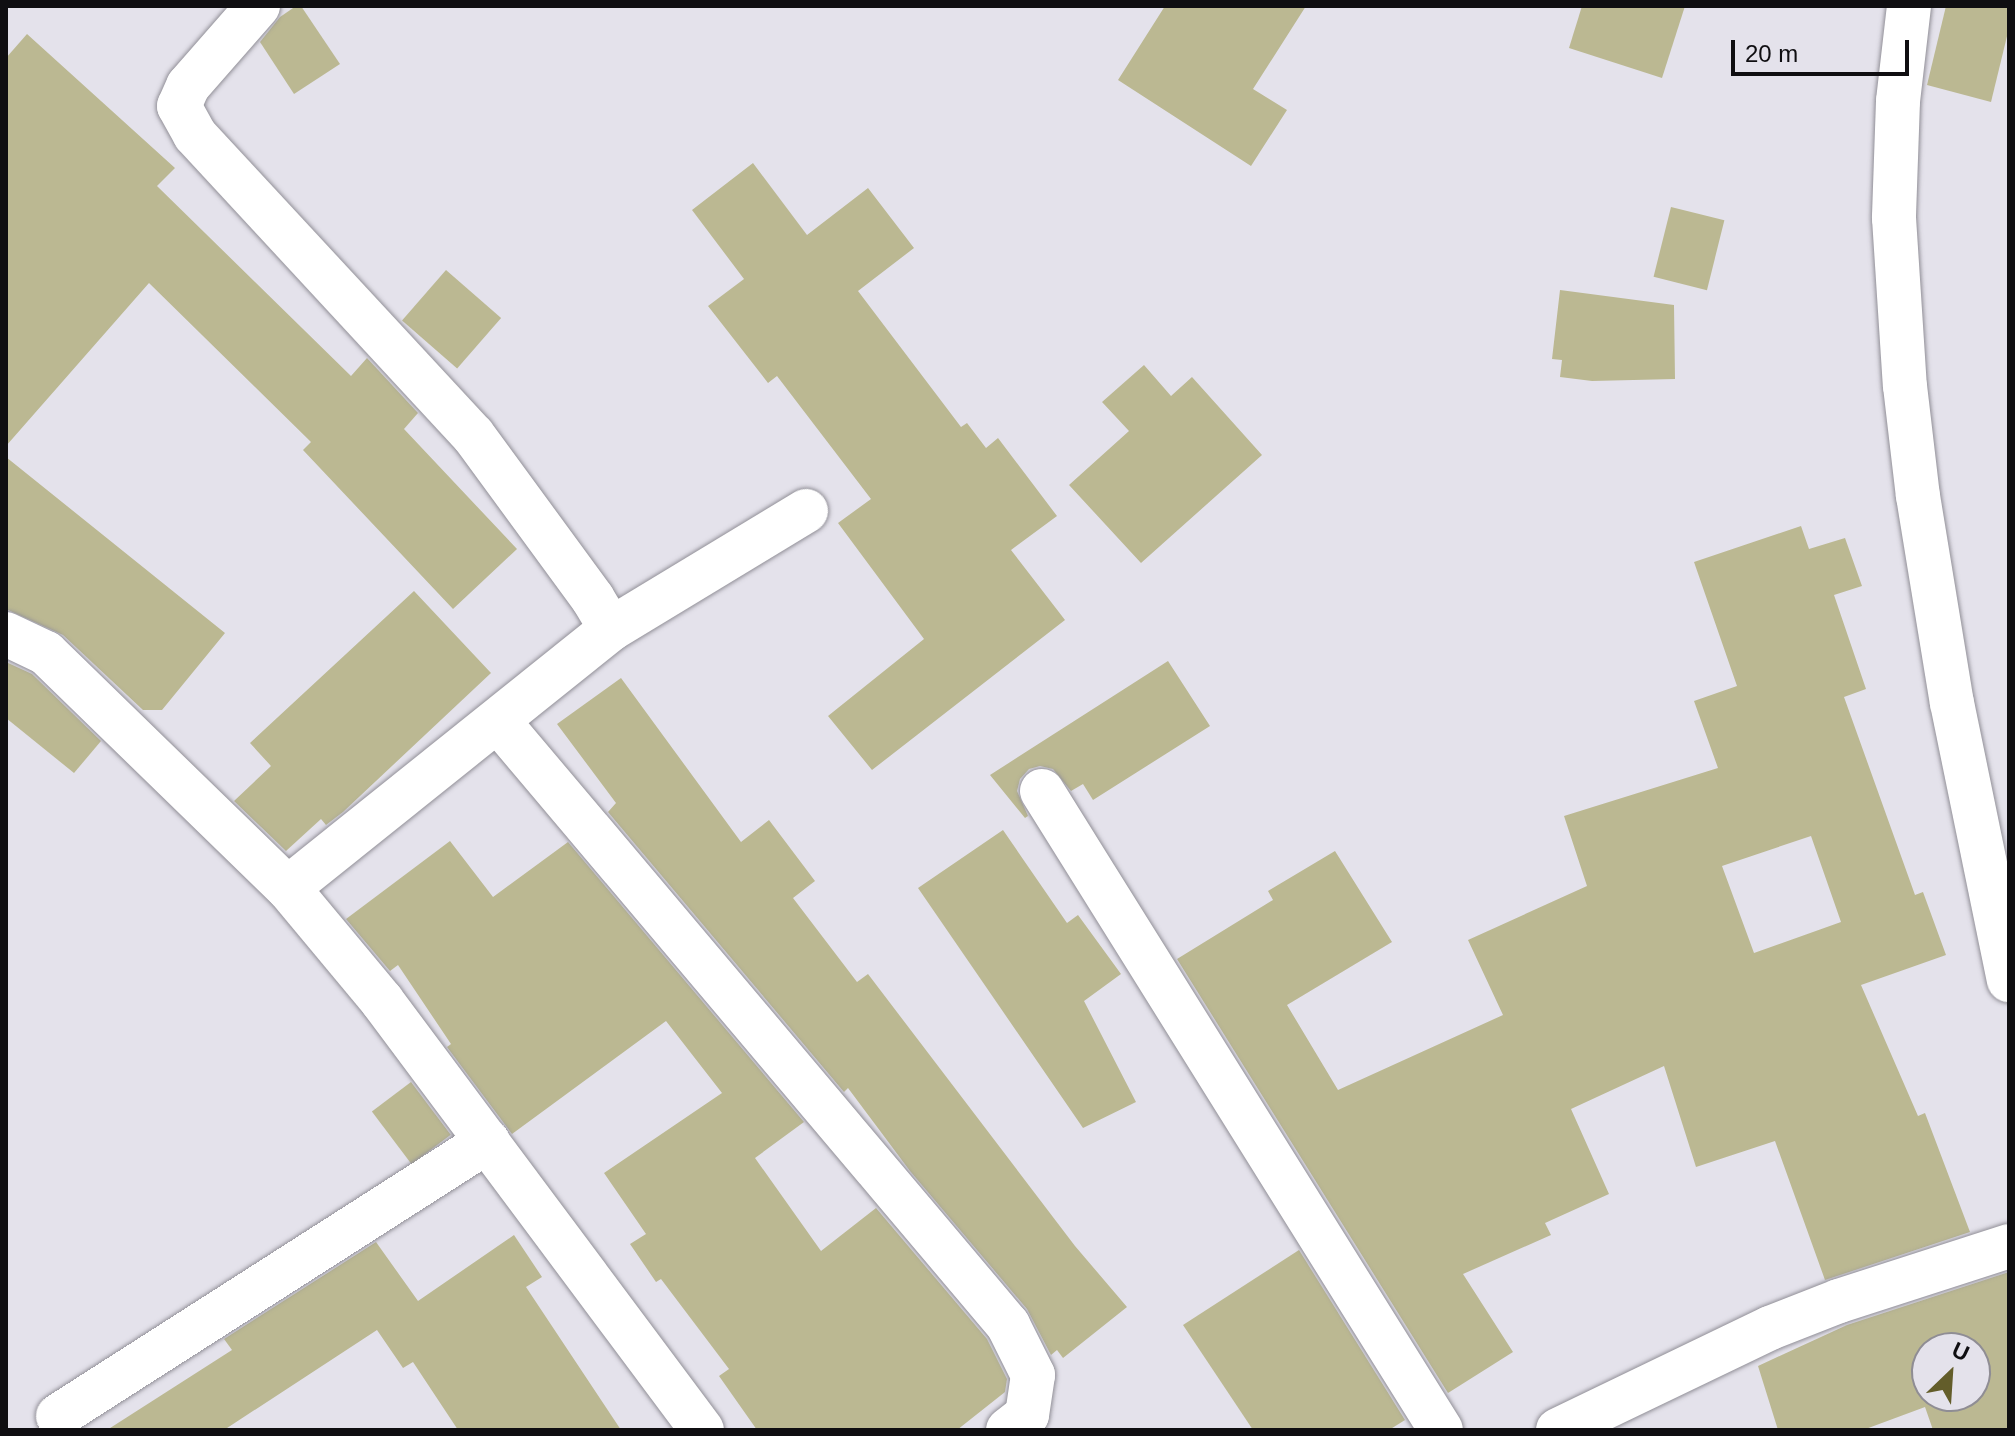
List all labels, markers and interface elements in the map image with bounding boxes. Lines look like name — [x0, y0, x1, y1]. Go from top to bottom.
scale bar — [1735, 24, 1913, 74]
text: 20 m — [1745, 40, 1798, 67]
north arrow — [1911, 1332, 1991, 1412]
text: U — [1948, 1337, 1973, 1366]

